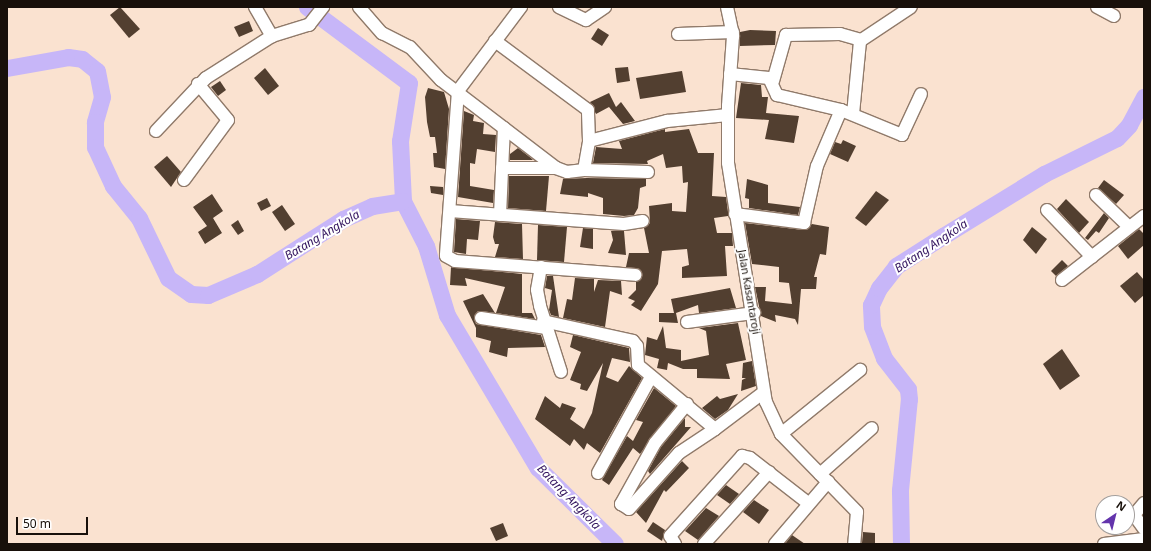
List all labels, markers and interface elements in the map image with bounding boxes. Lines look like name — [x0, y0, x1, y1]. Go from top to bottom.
water label: Batang Angkola — [282, 207, 362, 263]
water label: Batang Angkola — [892, 216, 970, 276]
street label: Jalan Kasantaroji — [735, 249, 763, 335]
water label: Batang Angkola — [534, 461, 604, 533]
north arrow — [1095, 495, 1135, 535]
text: N — [1114, 497, 1130, 514]
scale bar — [18, 509, 90, 535]
text: 50 m — [23, 515, 51, 532]

